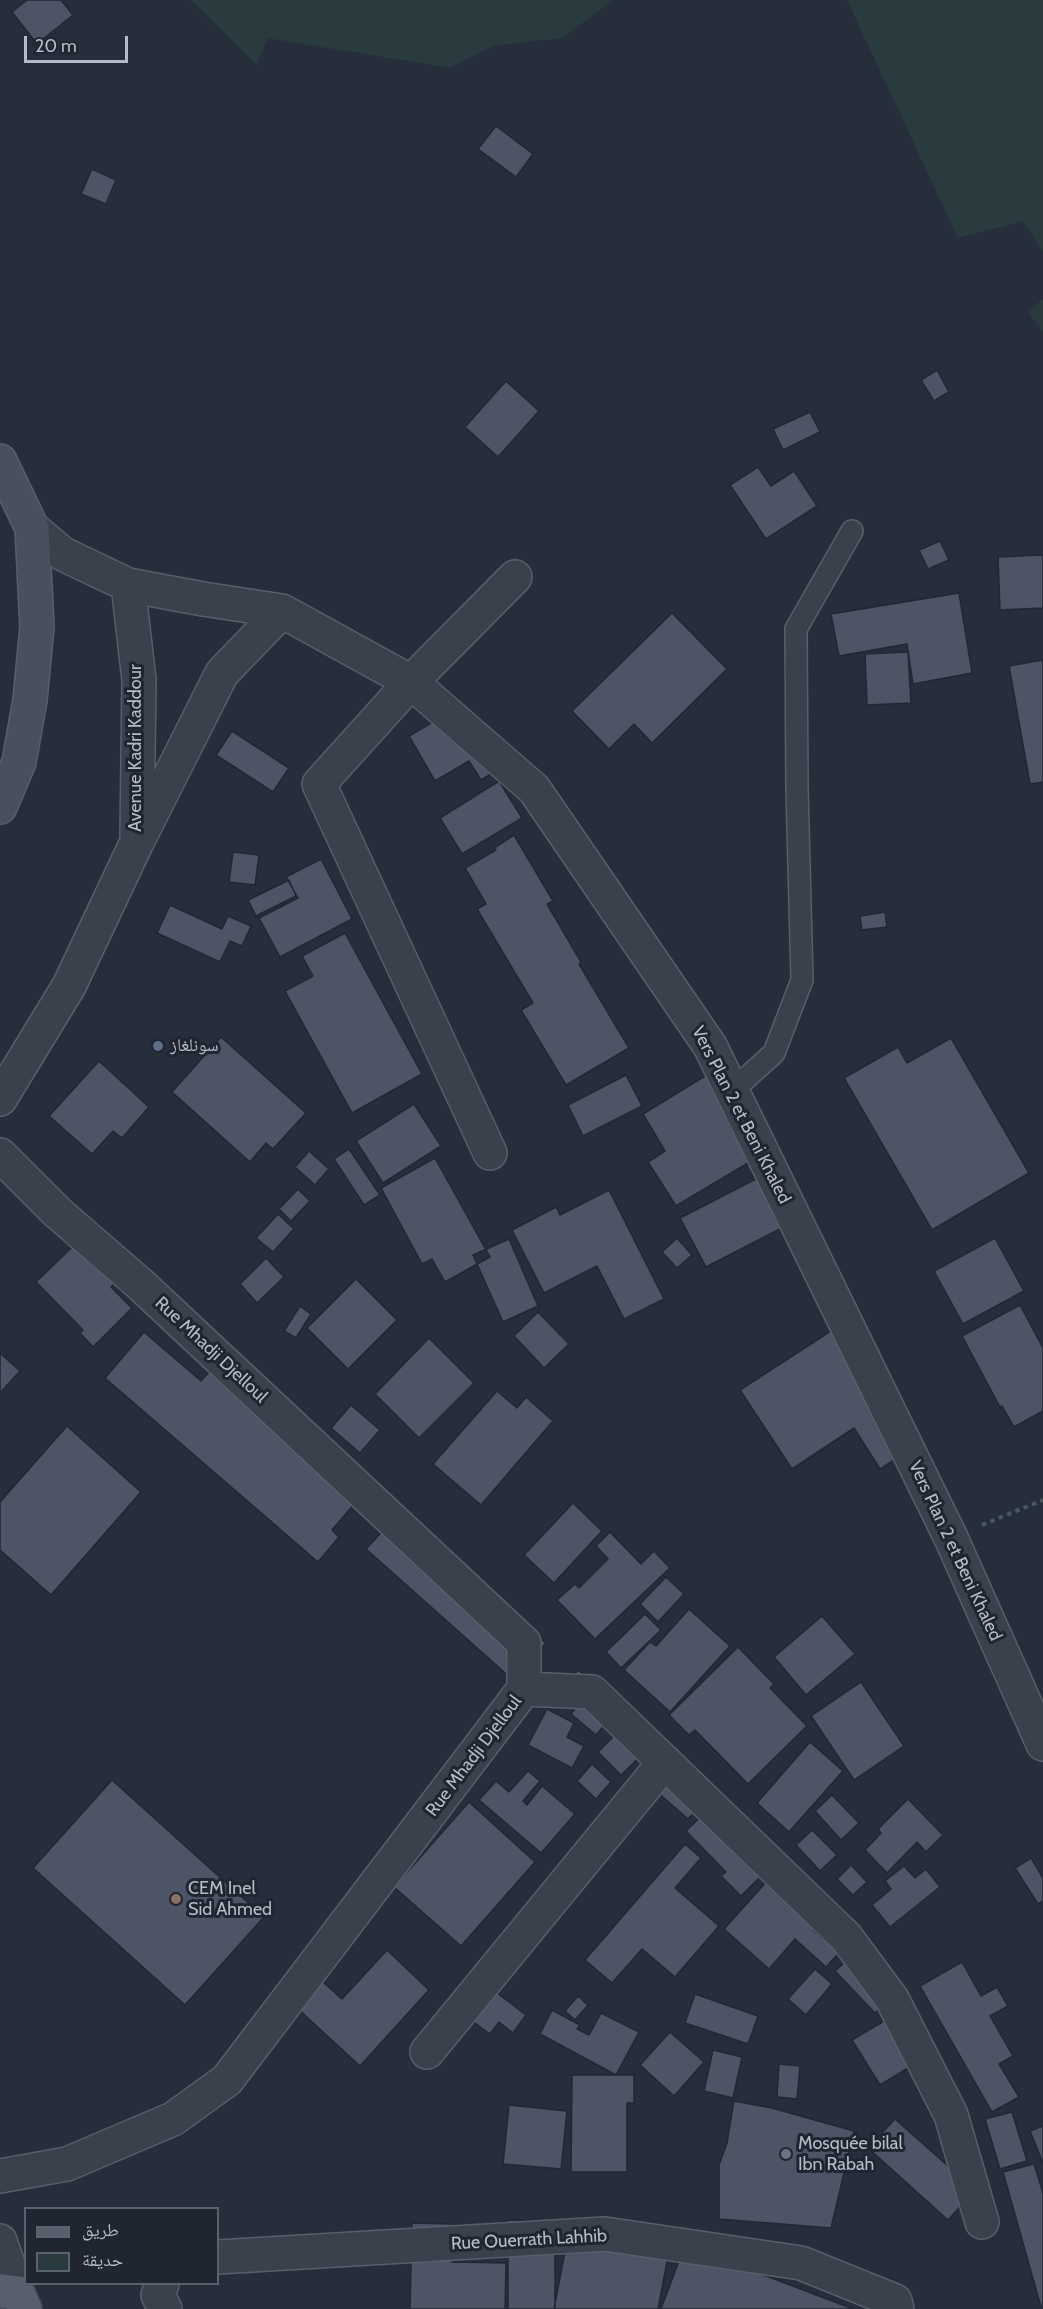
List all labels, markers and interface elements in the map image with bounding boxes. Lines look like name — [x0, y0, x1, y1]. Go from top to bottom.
scale bar — [27, 24, 130, 62]
text: 20 m — [35, 35, 77, 57]
street label: Avenue Kadri Kaddour — [125, 664, 147, 832]
street label: Vers Plan 2 et Beni Khaled — [687, 1023, 795, 1207]
place label: سونلغاز — [170, 1035, 219, 1057]
marker: سونلغاز — [151, 1039, 165, 1053]
street label: Rue Mhadji Djelloul — [150, 1292, 272, 1408]
street label: Vers Plan 2 et Beni Khaled — [904, 1458, 1006, 1644]
street label: Rue Mhadji Djelloul — [422, 1691, 526, 1821]
place label: CEM Inel Sid Ahmed — [188, 1878, 272, 1920]
marker: CEM Inel Sid Ahmed — [169, 1892, 183, 1906]
place label: Mosquée bilal Ibn Rabah — [798, 2133, 903, 2176]
marker: Mosquée bilal Ibn Rabah — [779, 2147, 793, 2161]
legend — [24, 2207, 219, 2285]
text: طريق — [82, 2219, 119, 2241]
street label: Rue Ouerrath Lahhib — [450, 2225, 608, 2255]
text: حديقة — [82, 2249, 123, 2271]

